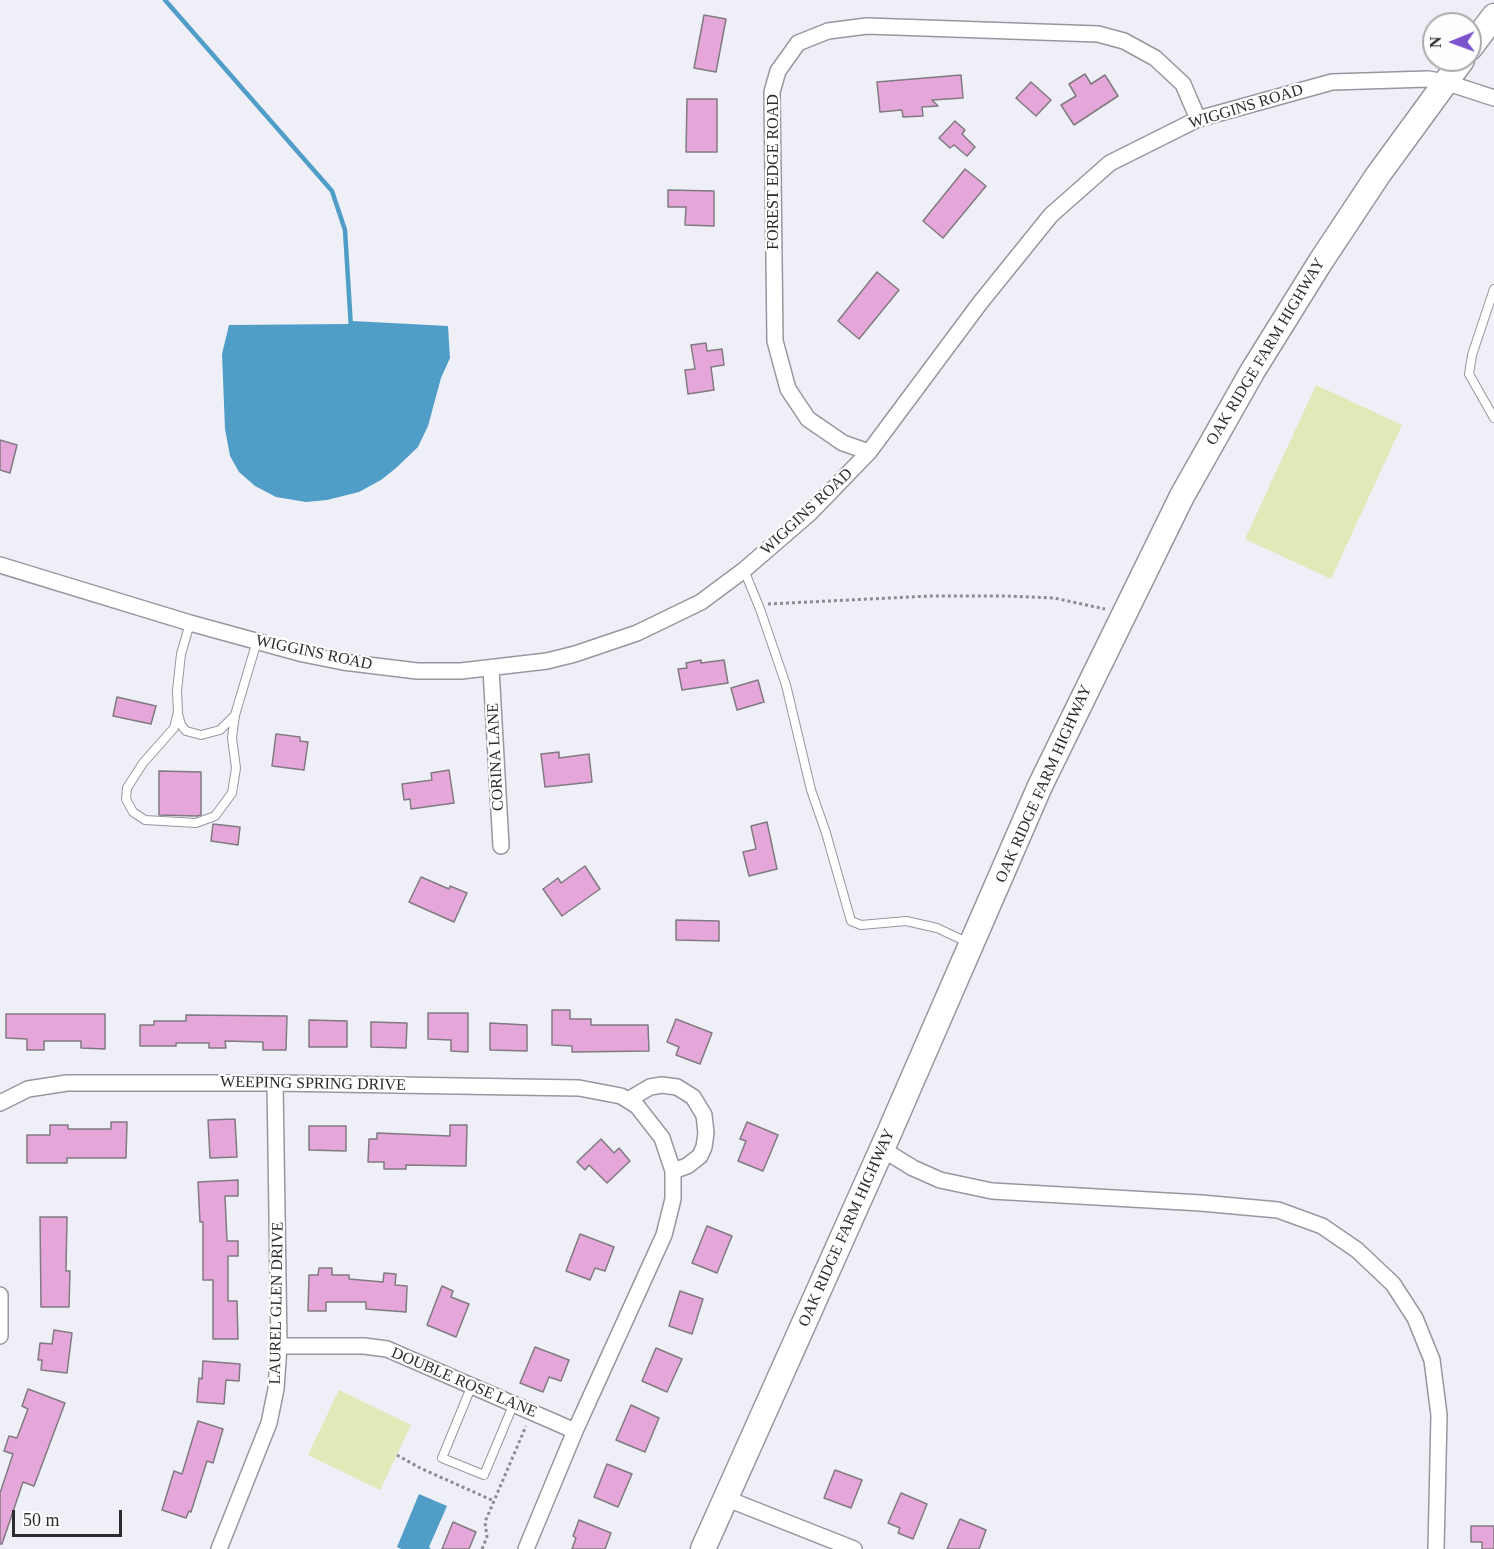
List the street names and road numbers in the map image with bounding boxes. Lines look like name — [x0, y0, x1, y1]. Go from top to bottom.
street label: WIGGINS ROAD — [1186, 80, 1306, 134]
street label: FOREST EDGE ROAD — [764, 94, 784, 250]
street label: OAK RIDGE FARM HIGHWAY — [1202, 255, 1330, 449]
street label: WIGGINS ROAD — [757, 465, 857, 559]
street label: WIGGINS ROAD — [254, 631, 374, 675]
street label: OAK RIDGE FARM HIGHWAY — [992, 682, 1096, 886]
street label: CORINA LANE — [484, 703, 508, 811]
street label: WEEPING SPRING DRIVE — [220, 1073, 406, 1095]
street label: OAK RIDGE FARM HIGHWAY — [795, 1126, 899, 1330]
street label: LAUREL GLEN DRIVE — [266, 1222, 288, 1384]
street label: DOUBLE ROSE LANE — [388, 1344, 540, 1422]

